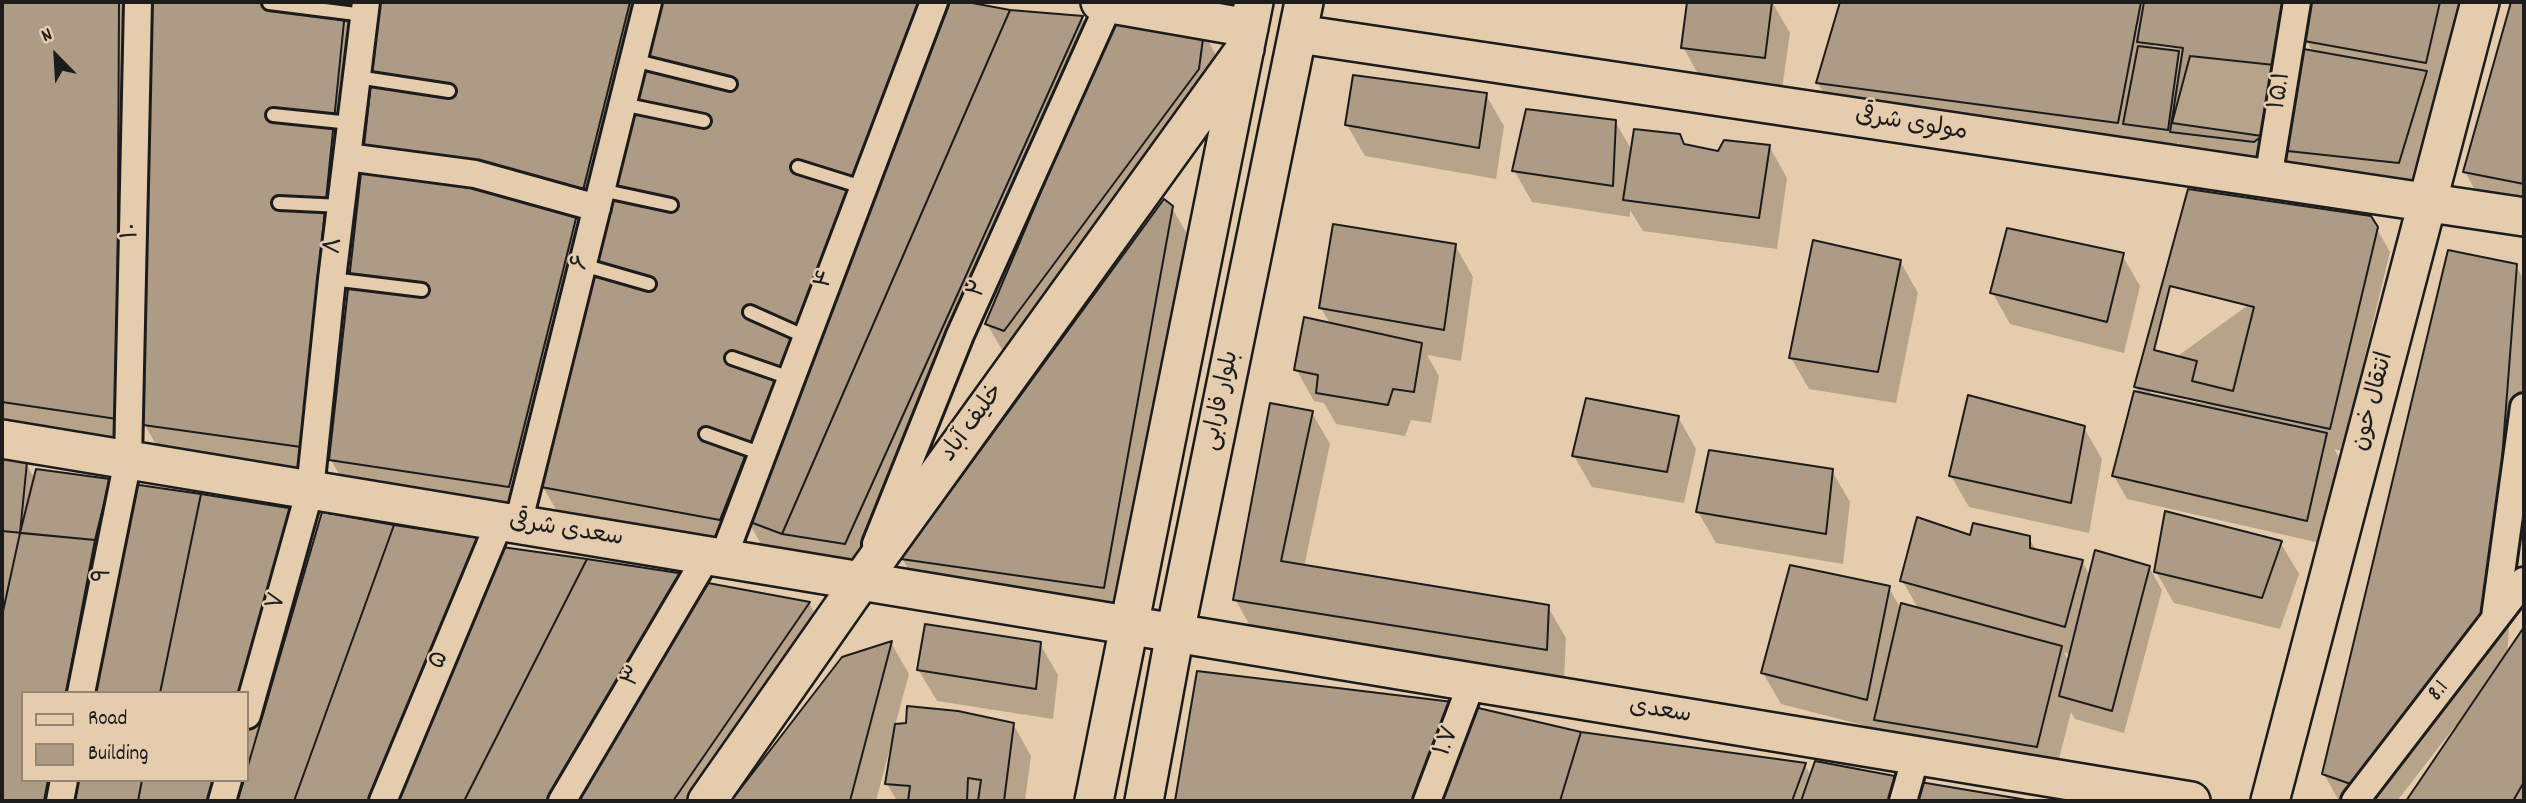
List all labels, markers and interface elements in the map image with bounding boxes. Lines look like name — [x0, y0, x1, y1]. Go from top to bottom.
north arrow — [21, 21, 91, 91]
text: N — [37, 22, 57, 51]
street label: ۱۵.۱ — [2265, 70, 2299, 112]
street label: مولوی شرقی — [1853, 103, 1969, 149]
street label: ۱۰ — [118, 222, 148, 240]
street label: ۸ — [321, 236, 351, 256]
street label: ۶ — [567, 252, 599, 274]
street label: ۴ — [810, 266, 844, 294]
street label: ۲ — [964, 277, 996, 303]
street label: بلوار فارابی — [1198, 349, 1248, 453]
street label: انتقال خون — [2348, 349, 2402, 455]
street label: خلیف آباد — [936, 379, 1012, 469]
street label: سعدی شرقی — [507, 509, 625, 555]
street label: ۹ — [89, 566, 121, 586]
street label: ۷ — [263, 590, 295, 614]
street label: ۵ — [425, 648, 457, 674]
street label: ۳ — [618, 662, 652, 694]
street label: 8.1 — [2423, 676, 2457, 708]
legend — [21, 691, 248, 782]
street label: سعدی — [1627, 694, 1693, 732]
text: Road — [88, 705, 127, 735]
street label: ۱.۷ — [1430, 723, 1468, 761]
text: Building — [88, 740, 148, 770]

